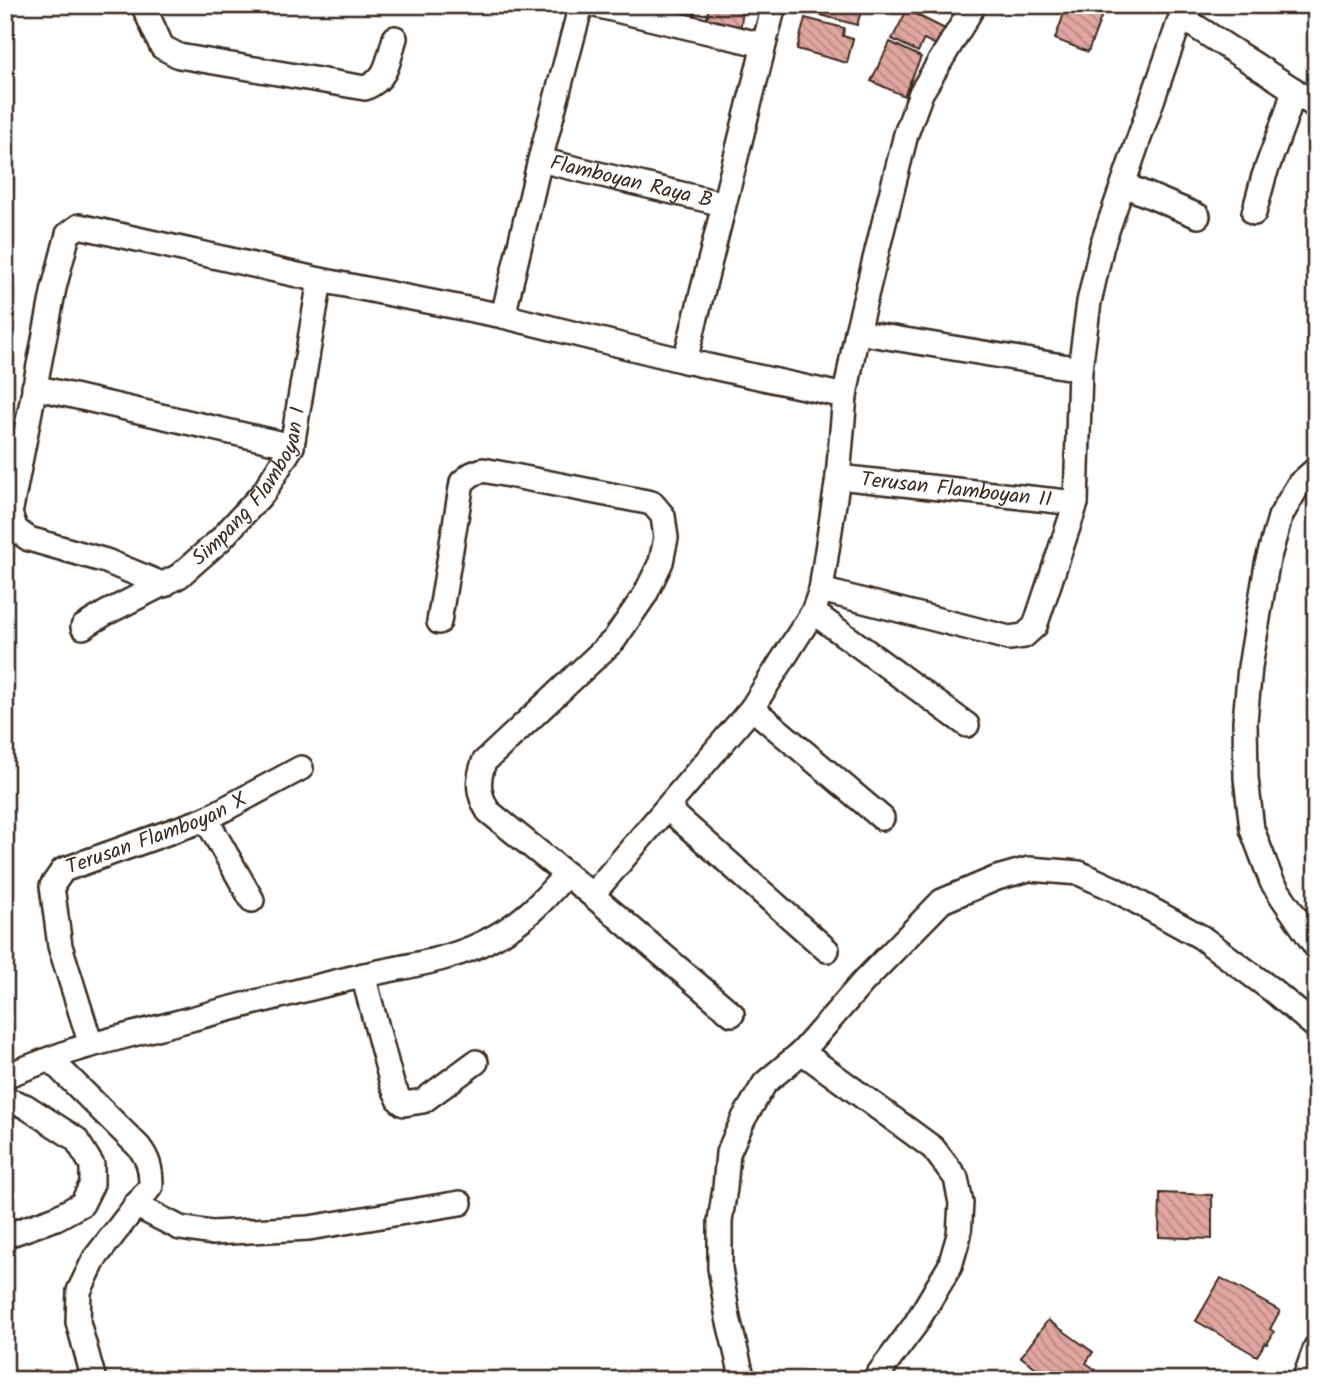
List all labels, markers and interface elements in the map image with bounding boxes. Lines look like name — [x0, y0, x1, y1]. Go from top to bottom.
street label: Flamboyan Raya B — [547, 146, 716, 217]
street label: Simpang Flamboyan I — [184, 404, 315, 574]
street label: Terusan Flamboyan II — [859, 463, 1053, 517]
street label: Terusan Flamboyan X — [62, 783, 254, 884]

